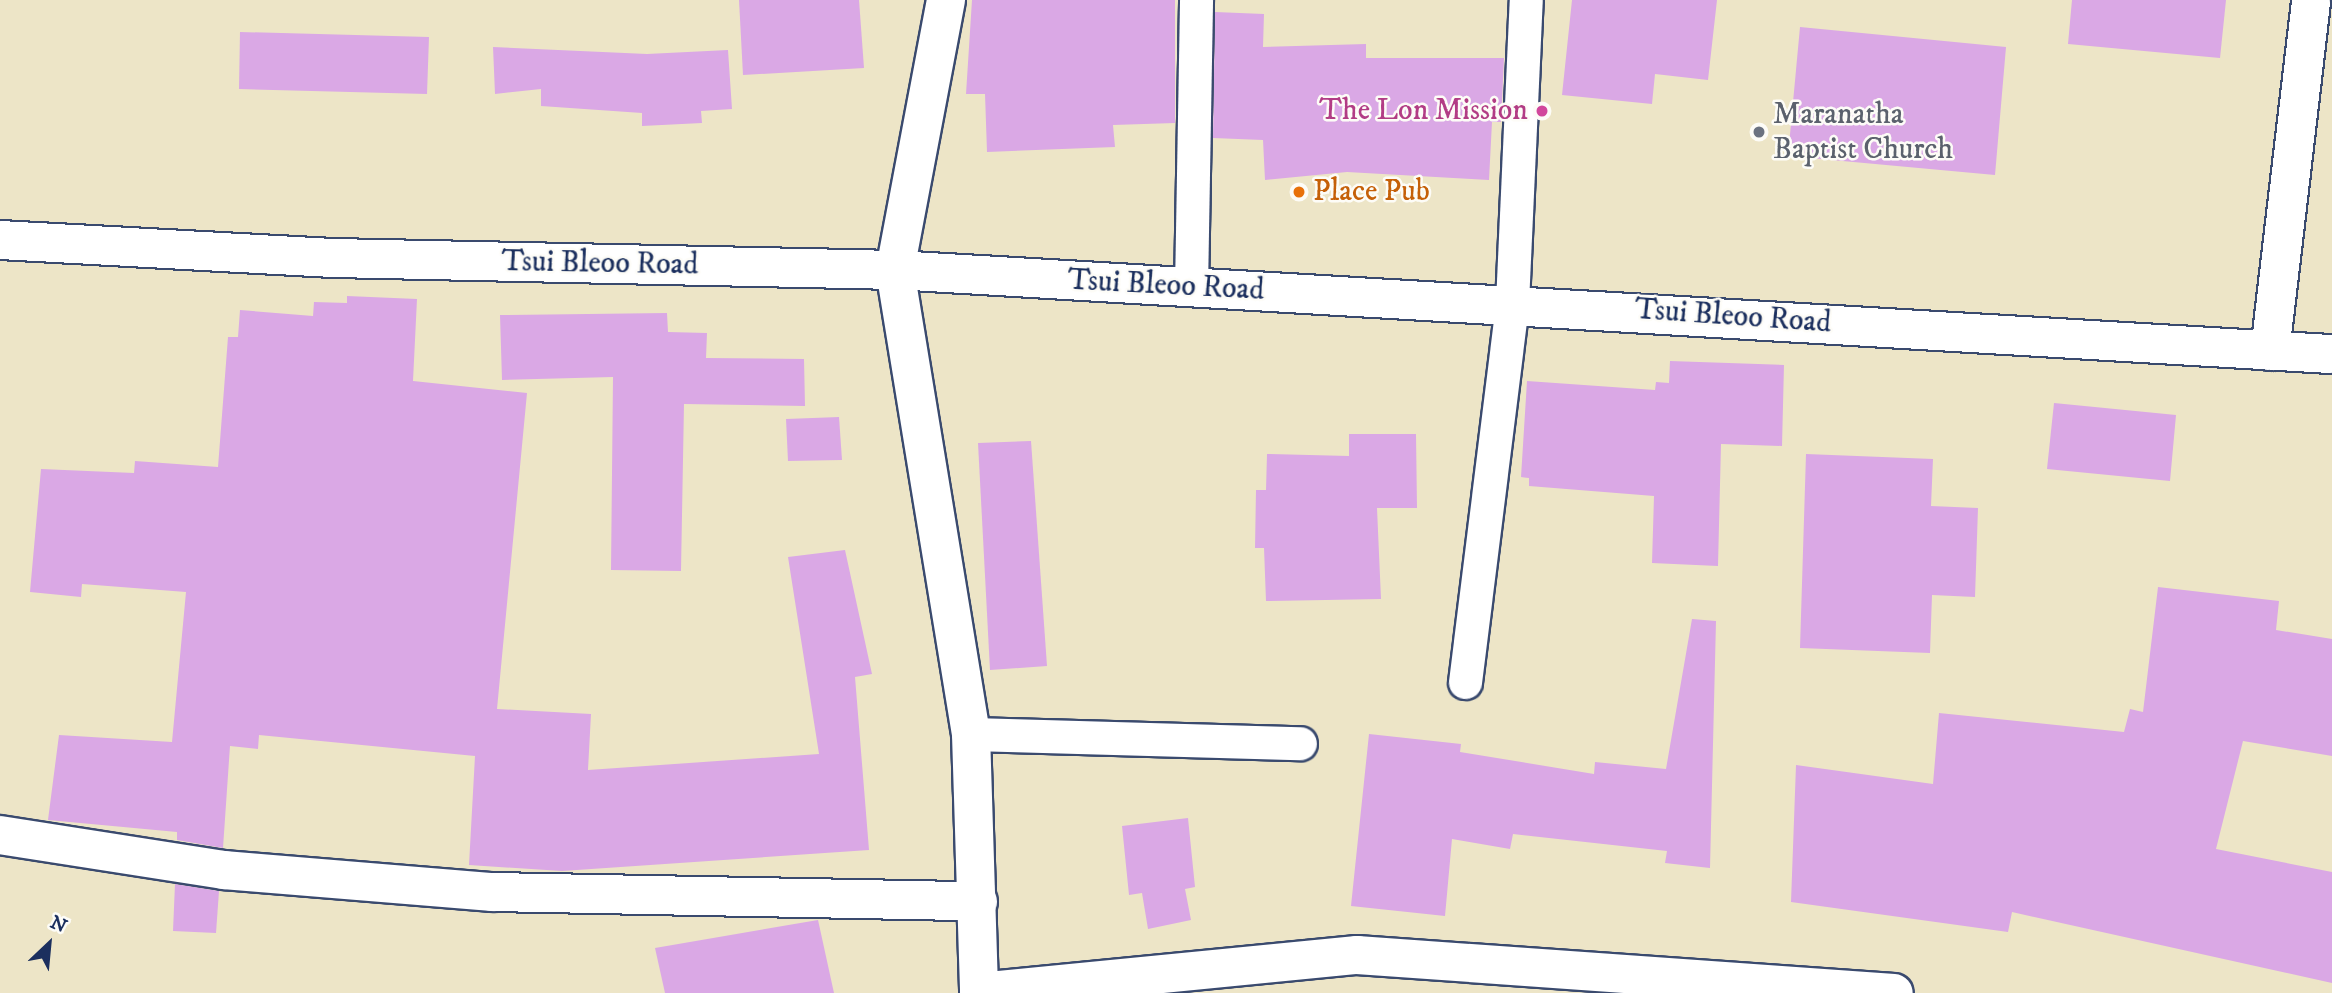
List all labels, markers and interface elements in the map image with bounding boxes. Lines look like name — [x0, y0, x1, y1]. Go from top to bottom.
place label: The Lon Mission — [1319, 93, 1528, 129]
place label: Maranatha Baptist Church — [1773, 97, 1953, 168]
marker: The Lon Mission — [1534, 103, 1550, 119]
marker: Maranatha Baptist Church — [1751, 124, 1767, 140]
place label: Place Pub — [1313, 174, 1430, 210]
marker: Place Pub — [1291, 184, 1307, 200]
street label: Tsui Bleoo Road — [501, 244, 699, 284]
street label: Tsui Bleoo Road — [1067, 263, 1265, 309]
street label: Tsui Bleoo Road — [1634, 292, 1832, 342]
north arrow — [14, 909, 84, 979]
text: N — [46, 911, 70, 938]

